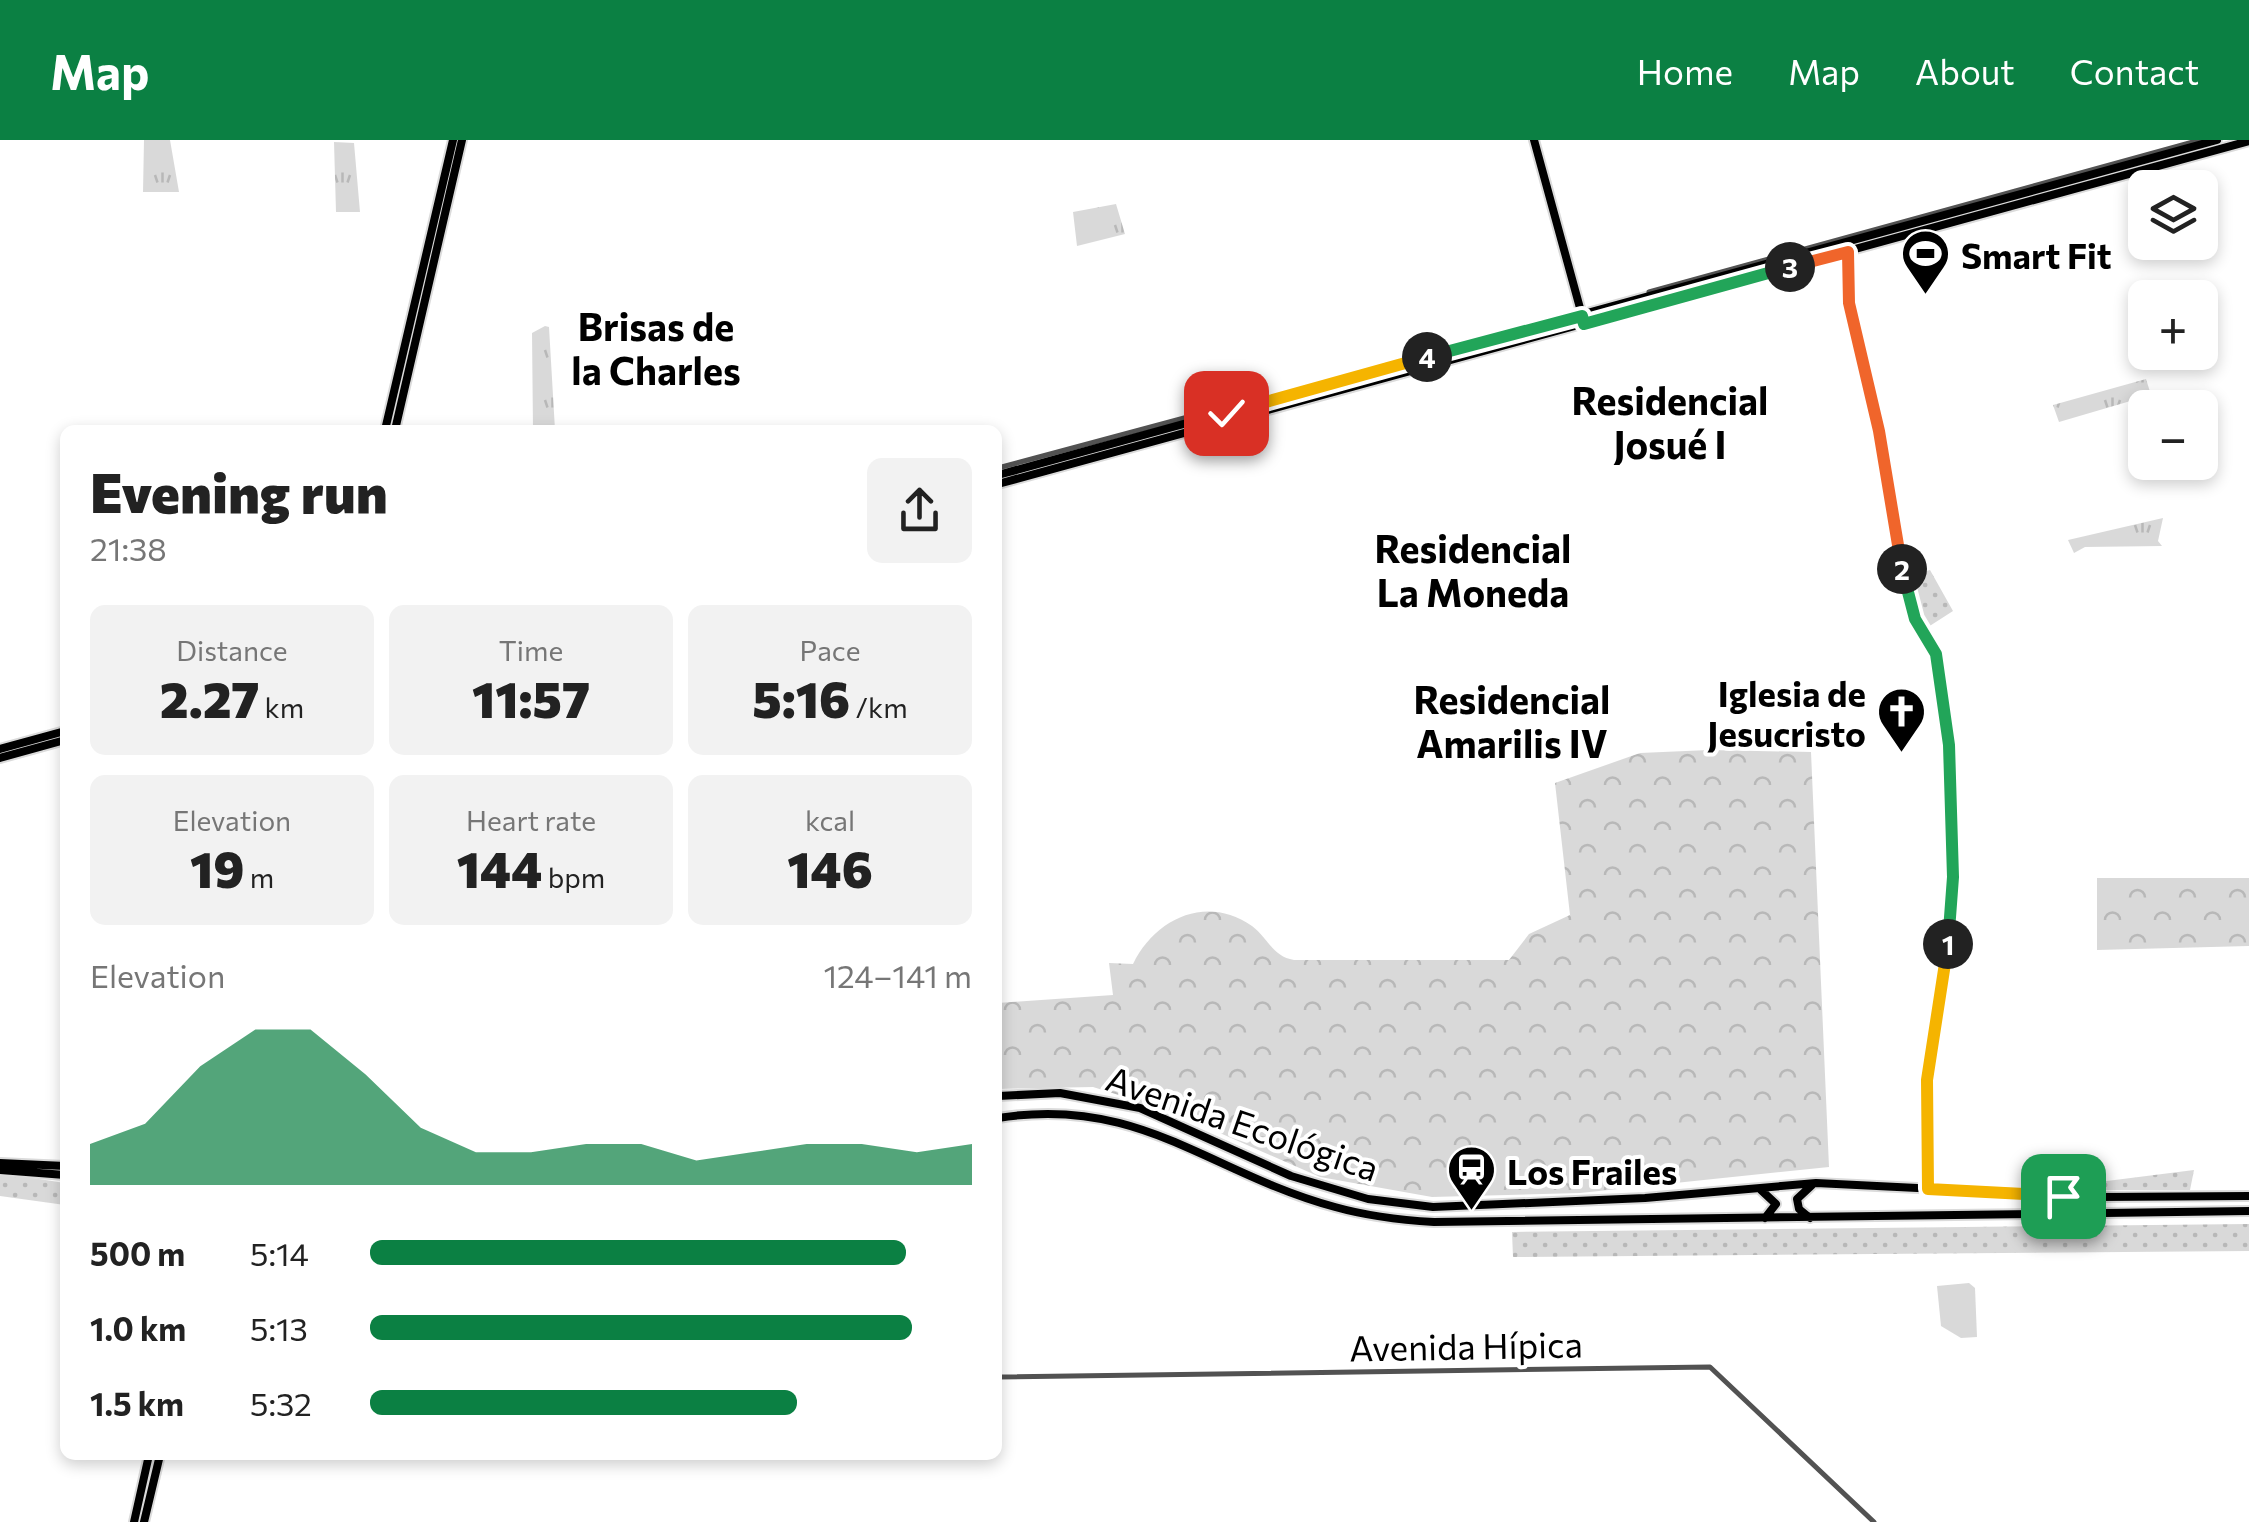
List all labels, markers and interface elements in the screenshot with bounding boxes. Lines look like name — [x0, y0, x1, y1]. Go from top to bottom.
text: Map — [50, 41, 149, 100]
text: Home — [1637, 49, 1733, 92]
text: Map — [1788, 49, 1860, 92]
text: About — [1915, 49, 2015, 92]
text: Contact — [2070, 49, 2199, 92]
map controls — [2128, 170, 2218, 480]
button: layers — [2128, 170, 2218, 260]
sports icon: Smart Fit — [1900, 228, 1952, 296]
place label: Smart Fit — [1961, 233, 2112, 276]
pin: 3 — [1765, 242, 1815, 292]
text: 3 — [1782, 250, 1798, 284]
button: + — [2128, 280, 2218, 370]
district label: Brisas de la Charles — [571, 302, 741, 393]
pin: 4 — [1402, 332, 1452, 382]
text: 4 — [1418, 340, 1436, 374]
pin — [1184, 371, 1269, 456]
district label: Residencial Josué I — [1572, 376, 1768, 467]
icon: check — [1199, 386, 1254, 441]
button: − — [2128, 390, 2218, 480]
text: Evening run — [90, 457, 388, 524]
button: share — [867, 458, 972, 563]
district label: Residencial La Moneda — [1375, 524, 1571, 615]
text: 21:38 — [90, 528, 167, 568]
pin: 2 — [1877, 544, 1927, 594]
text: 2 — [1894, 552, 1910, 586]
text: Distance — [176, 633, 288, 667]
text: Time — [499, 633, 563, 667]
text: Pace — [800, 633, 860, 667]
text: 2.27 — [160, 667, 259, 728]
text: 11:57 — [472, 667, 590, 728]
text: 5:16 — [752, 667, 850, 728]
place label: Iglesia de Jesucristo — [1707, 671, 1866, 754]
district label: Residencial Amarilis IV — [1414, 675, 1610, 766]
church icon: Iglesia de Jesucristo — [1875, 686, 1927, 754]
text: km — [259, 690, 304, 724]
text: /km — [850, 690, 908, 724]
text: Elevation — [173, 803, 291, 837]
text: Heart rate — [466, 803, 596, 837]
text: kcal — [805, 803, 855, 837]
text: 19 — [190, 837, 244, 898]
text: 144 — [457, 837, 542, 898]
text: 146 — [787, 837, 873, 898]
text: m — [244, 860, 274, 894]
text: bpm — [542, 860, 605, 894]
pin: 1 — [1923, 919, 1973, 969]
text: 1 — [1942, 927, 1954, 961]
text: Elevation — [90, 955, 225, 995]
text: 124–141 m — [823, 955, 972, 995]
street label: Avenida Ecológica — [1101, 1055, 1385, 1189]
station icon: Los Frailes — [1446, 1144, 1498, 1212]
place label: Los Frailes — [1507, 1149, 1677, 1192]
pin — [2021, 1154, 2106, 1239]
icon: arrive — [2036, 1169, 2091, 1224]
text: 500 m — [90, 1233, 185, 1273]
text: 5:14 — [250, 1233, 309, 1273]
text: 1.0 km — [90, 1308, 186, 1348]
text: 5:13 — [250, 1308, 308, 1348]
street label: Avenida Hípica — [1349, 1321, 1583, 1369]
text: 1.5 km — [90, 1383, 184, 1423]
text: 5:32 — [250, 1383, 312, 1423]

